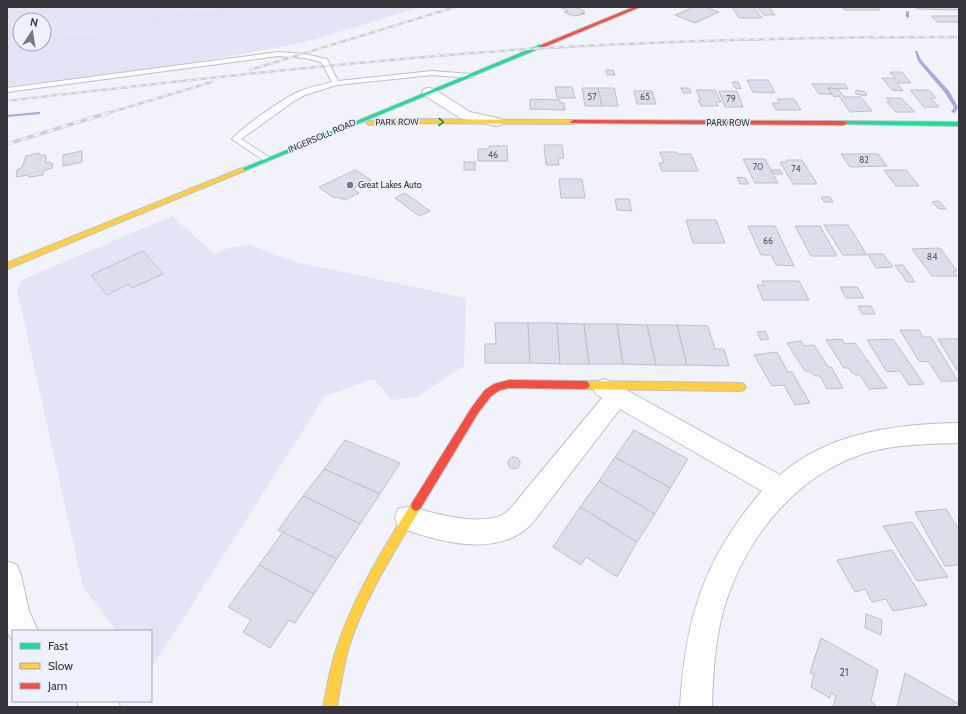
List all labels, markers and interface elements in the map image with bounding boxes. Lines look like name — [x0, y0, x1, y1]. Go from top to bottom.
north arrow — [12, 12, 52, 52]
text: N — [29, 15, 39, 30]
house number: 57 — [587, 91, 597, 102]
house number: 65 — [640, 91, 650, 102]
house number: 79 — [726, 93, 736, 104]
street label: INGERSOLL ROAD — [286, 116, 358, 155]
street label: PARK ROW — [375, 116, 419, 127]
street label: PARK ROW — [706, 117, 750, 128]
one-way arrow — [438, 118, 444, 126]
house number: 46 — [488, 149, 498, 160]
house number: 82 — [859, 154, 869, 165]
house number: 70 — [753, 161, 763, 172]
house number: 74 — [791, 163, 801, 174]
place label: Great Lakes Auto — [358, 179, 422, 190]
marker: Great Lakes Auto — [345, 180, 355, 190]
house number: 66 — [763, 235, 773, 246]
house number: 84 — [927, 251, 937, 262]
legend — [12, 630, 152, 702]
text: Fast — [48, 638, 68, 653]
text: Slow — [48, 658, 73, 673]
house number: 21 — [839, 665, 849, 679]
text: Jam — [47, 678, 67, 693]

